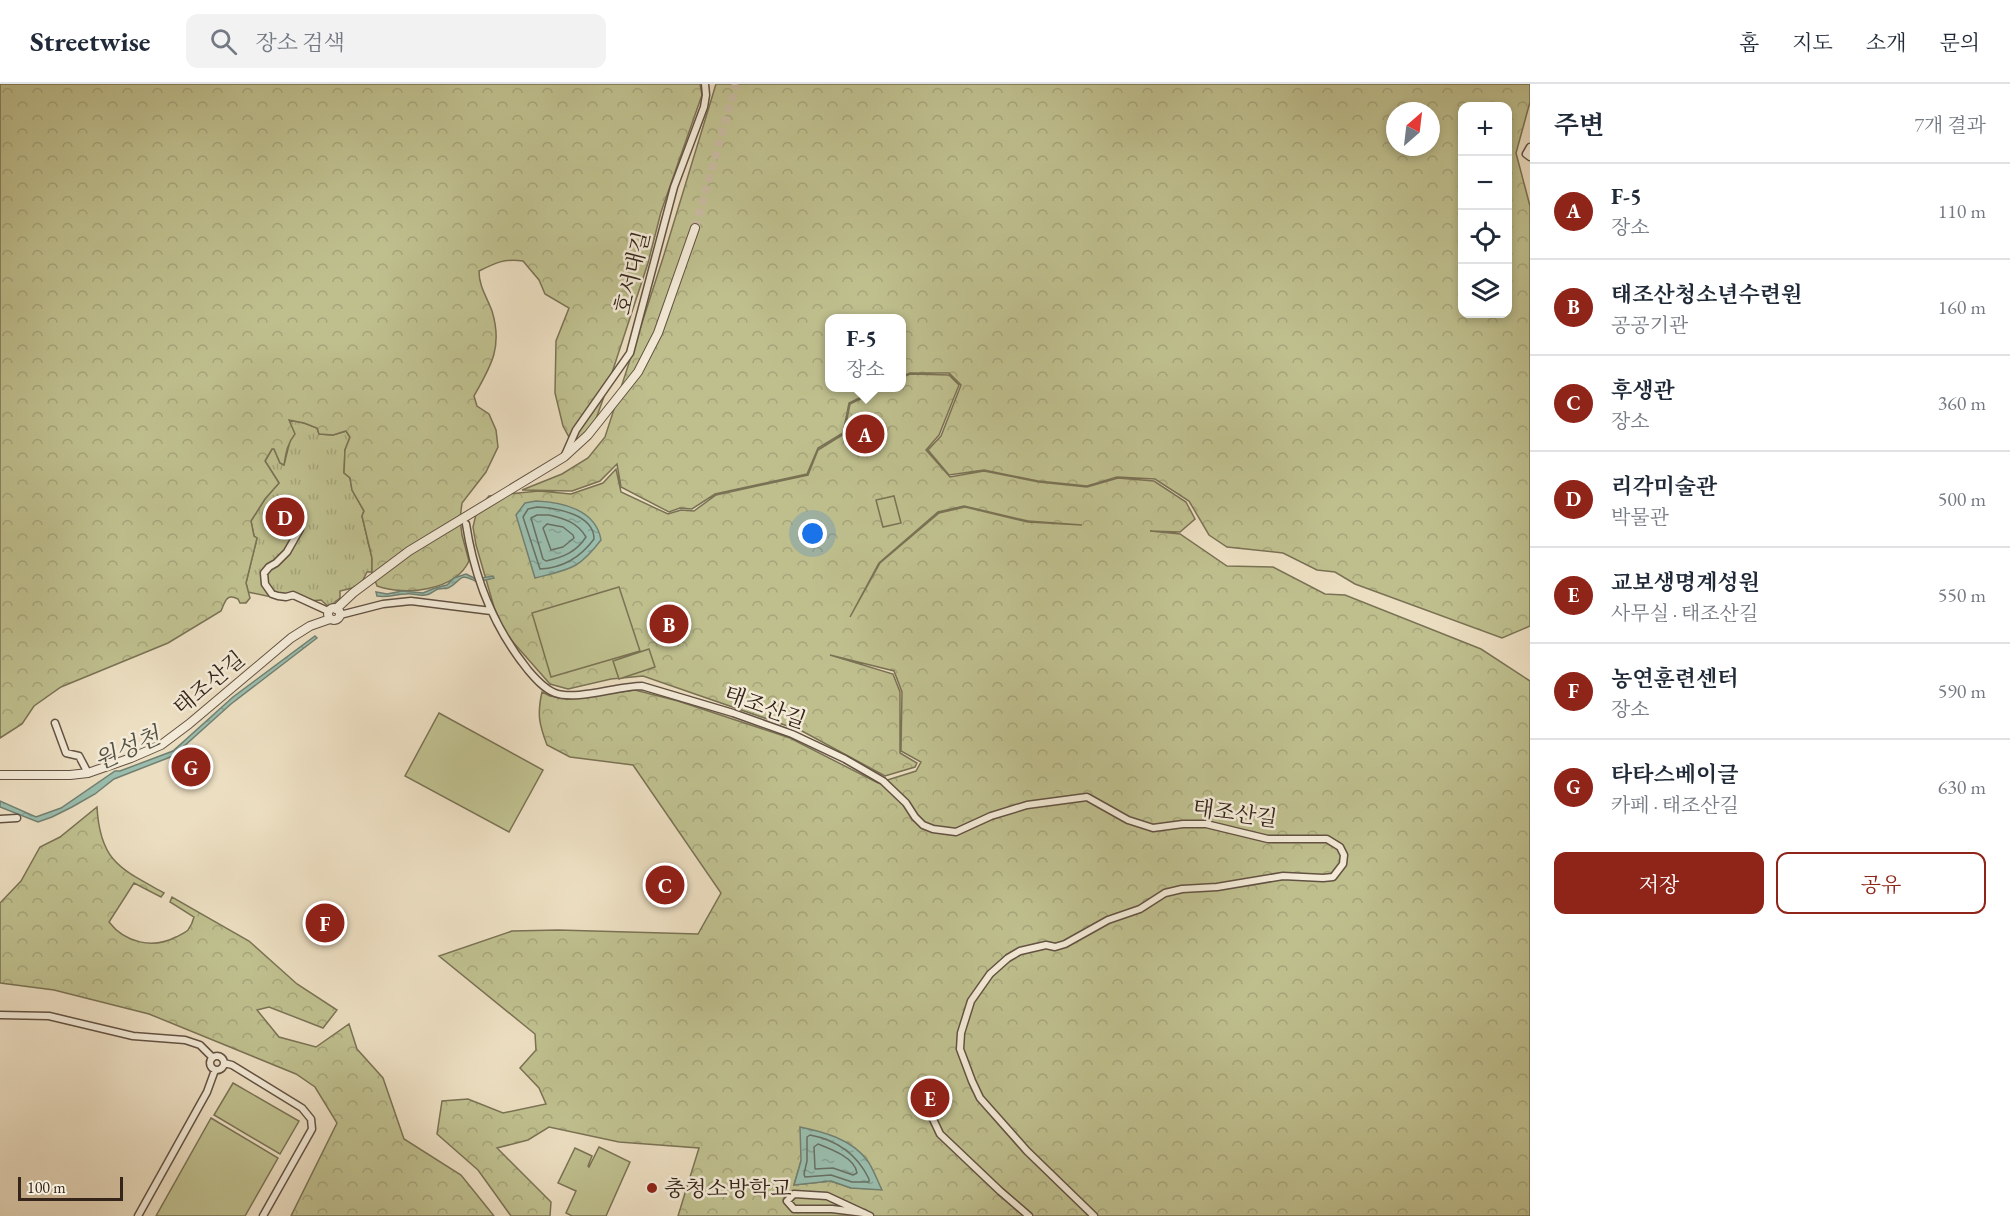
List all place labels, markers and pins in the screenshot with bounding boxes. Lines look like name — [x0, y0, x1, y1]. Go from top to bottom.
pin: A — [846, 412, 884, 456]
pin: D — [266, 494, 304, 540]
pin: B — [650, 602, 688, 646]
pin: G — [172, 744, 210, 790]
pin: C — [646, 862, 684, 908]
pin: F — [306, 900, 344, 946]
pin: E — [910, 1076, 950, 1120]
place label: 충청소방학교 — [664, 1174, 792, 1203]
marker: 충청소방학교 — [645, 1181, 659, 1195]

